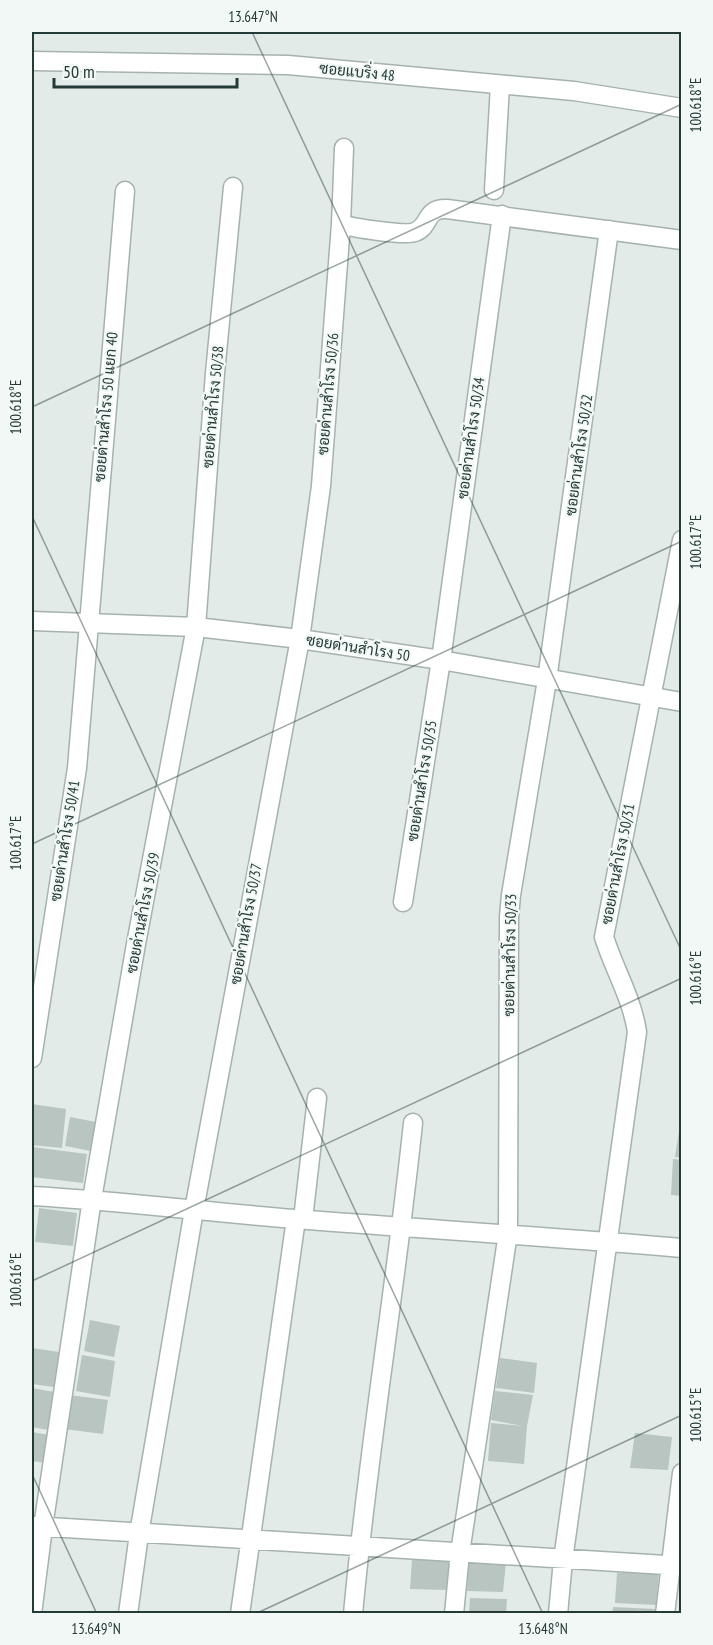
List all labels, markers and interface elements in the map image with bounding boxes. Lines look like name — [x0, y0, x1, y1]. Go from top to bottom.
text: 13.647°N — [228, 7, 278, 26]
scale bar — [54, 51, 237, 89]
street label: ซอยแบริ่ง 48 — [318, 54, 396, 85]
text: 50 m — [63, 60, 95, 83]
text: 100.618°E — [686, 78, 705, 132]
street label: ซอยด่านสำโรง 50 แยก 40 — [89, 331, 122, 483]
street label: ซอยด่านสำโรง 50/36 — [313, 332, 342, 456]
street label: ซอยด่านสำโรง 50/38 — [198, 345, 227, 469]
street label: ซอยด่านสำโรง 50/34 — [453, 376, 488, 500]
text: 100.618°E — [6, 380, 25, 434]
street label: ซอยด่านสำโรง 50/32 — [561, 393, 596, 517]
text: 100.617°E — [686, 515, 705, 569]
street label: ซอยด่านสำโรง 50 — [305, 630, 412, 665]
street label: ซอยด่านสำโรง 50/35 — [403, 719, 440, 843]
street label: ซอยด่านสำโรง 50/41 — [46, 779, 83, 903]
street label: ซอยด่านสำโรง 50/31 — [596, 802, 639, 926]
text: 100.617°E — [6, 816, 25, 870]
street label: ซอยด่านสำโรง 50/39 — [121, 851, 164, 975]
street label: ซอยด่านสำโรง 50/37 — [226, 862, 266, 986]
street label: ซอยด่านสำโรง 50/33 — [499, 893, 520, 1016]
text: 100.616°E — [686, 951, 705, 1005]
text: 100.616°E — [6, 1253, 25, 1307]
text: 100.615°E — [686, 1388, 705, 1442]
text: 13.649°N — [71, 1619, 121, 1638]
text: 13.648°N — [518, 1619, 568, 1638]

